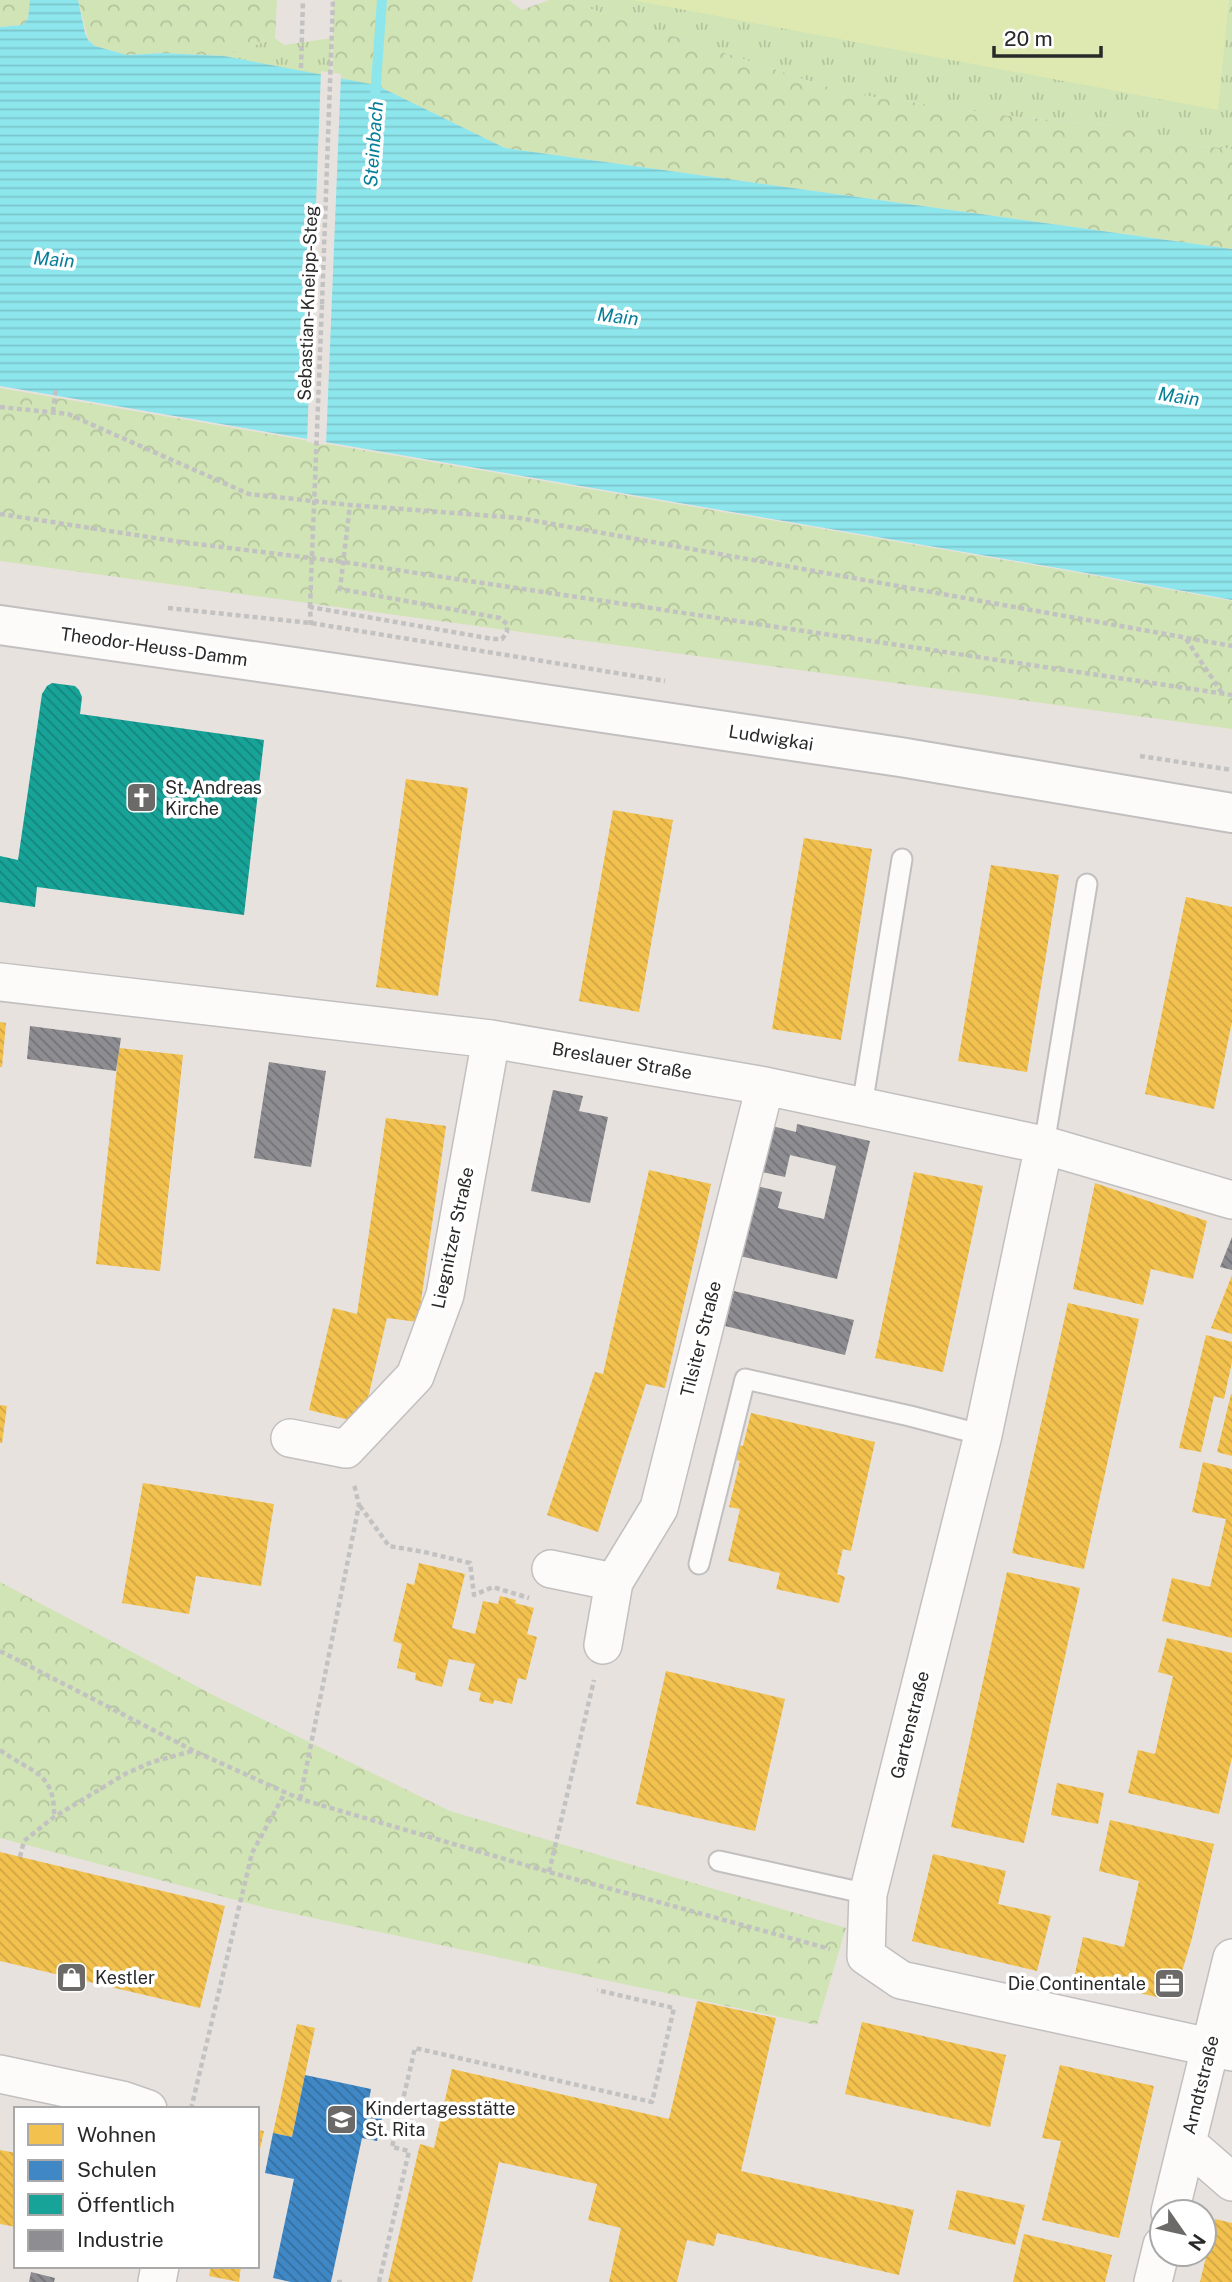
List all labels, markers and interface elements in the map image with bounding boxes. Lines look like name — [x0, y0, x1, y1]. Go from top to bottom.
scale bar — [994, 14, 1101, 58]
text: 20 m — [1004, 26, 1053, 51]
water label: Steinbach — [359, 100, 387, 188]
street label: Sebastian-Kneipp-Steg — [294, 205, 321, 401]
water label: Main — [32, 246, 76, 272]
water label: Main — [596, 303, 640, 329]
water label: Main — [1157, 382, 1201, 410]
street label: Theodor-Heuss-Damm — [59, 623, 249, 670]
street label: Ludwigkai — [727, 720, 815, 755]
place label: St. Andreas Kirche — [165, 777, 262, 819]
church icon: St. Andreas Kirche — [125, 781, 159, 815]
street label: Breslauer Straße — [550, 1038, 694, 1083]
street label: Liegnitzer Straße — [427, 1165, 478, 1311]
street label: Tilsiter Straße — [676, 1279, 725, 1399]
street label: Gartenstraße — [886, 1669, 933, 1781]
shop icon: Kestler — [55, 1961, 89, 1995]
place label: Kestler — [95, 1967, 155, 1988]
office icon: Die Continentale — [1152, 1967, 1186, 2001]
place label: Die Continentale — [1008, 1973, 1146, 1994]
street label: Arndtstraße — [1178, 2033, 1223, 2137]
place label: Kindertagesstätte St. Rita — [365, 2098, 515, 2140]
school or university icon: Kindertagesstätte St. Rita — [325, 2102, 359, 2136]
legend — [14, 2107, 259, 2268]
text: Wohnen — [77, 2122, 156, 2147]
text: Schulen — [77, 2157, 157, 2182]
text: Öffentlich — [77, 2192, 175, 2217]
north arrow — [1148, 2198, 1218, 2268]
text: Industrie — [77, 2227, 164, 2252]
text: N — [1184, 2230, 1210, 2255]

